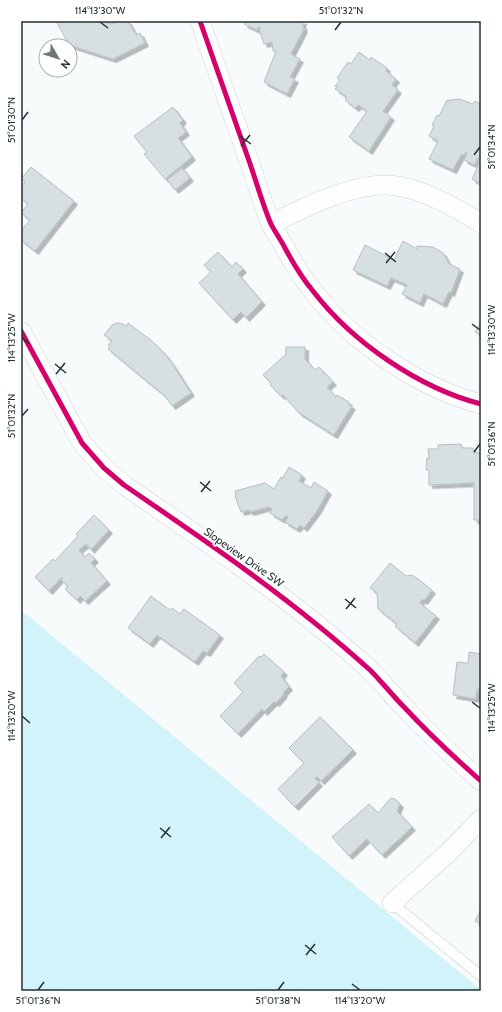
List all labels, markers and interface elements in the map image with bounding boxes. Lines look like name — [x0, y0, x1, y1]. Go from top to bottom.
text: 114°13'30"W — [75, 4, 126, 17]
text: 51°01'32"N — [319, 4, 363, 17]
north arrow — [38, 38, 78, 78]
text: N — [58, 57, 74, 72]
text: 51°01'30"N — [5, 97, 18, 143]
text: 51°01'34"N — [485, 125, 498, 169]
text: 114°13'30"W — [485, 304, 498, 355]
text: 114°13'25"W — [5, 313, 18, 362]
text: 51°01'32"N — [5, 394, 18, 438]
text: 51°01'36"N — [485, 422, 498, 466]
street label: Slopeview Drive SW — [201, 524, 287, 590]
text: 114°13'25"W — [485, 683, 498, 732]
text: 114°13'20"W — [5, 690, 18, 741]
text: 51°01'36"N — [16, 994, 60, 1007]
text: 51°01'38"N — [255, 994, 301, 1007]
text: 114°13'20"W — [335, 994, 386, 1007]

